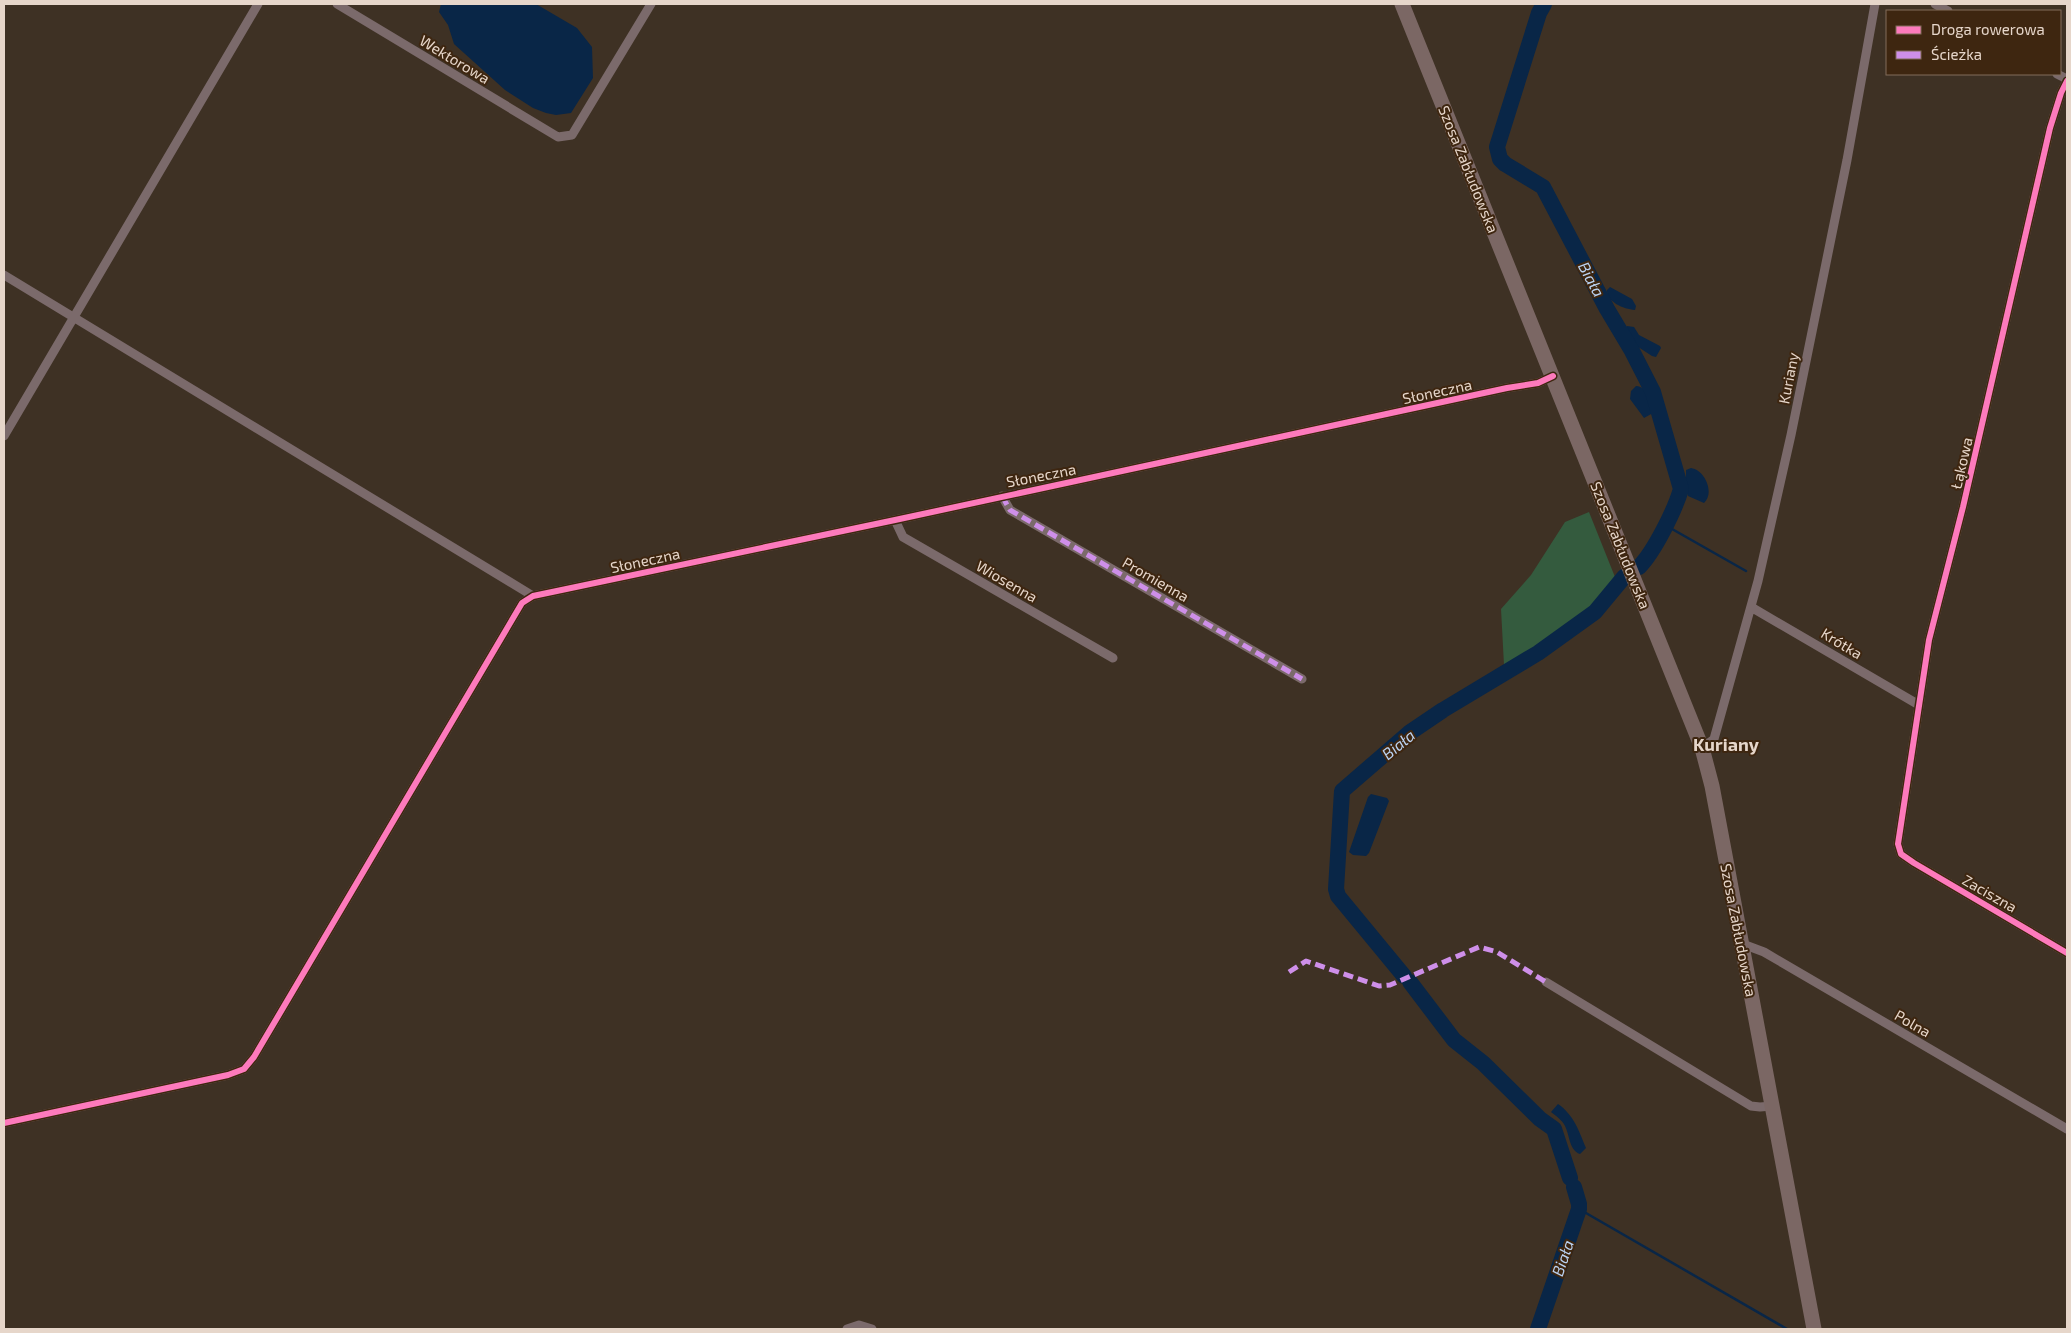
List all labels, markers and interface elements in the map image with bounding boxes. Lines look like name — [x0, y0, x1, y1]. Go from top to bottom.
legend — [1886, 10, 2061, 75]
text: Droga rowerowa — [1931, 20, 2045, 38]
street label: Wektorowa — [417, 31, 493, 87]
text: Ścieżka — [1931, 45, 1982, 63]
street label: Szosa Zabłudowska — [1435, 103, 1503, 235]
water label: Biała — [1575, 258, 1609, 300]
street label: Kuriany — [1774, 351, 1802, 405]
street label: Słoneczna — [1401, 375, 1473, 407]
street label: Łąkowa — [1946, 435, 1976, 491]
street label: Słoneczna — [1005, 459, 1077, 491]
street label: Szosa Zabłudowska — [1587, 479, 1655, 611]
street label: Słoneczna — [609, 544, 681, 576]
street label: Promienna — [1120, 553, 1192, 605]
street label: Wiosenna — [973, 556, 1041, 606]
street label: Krótka — [1818, 624, 1866, 662]
water label: Biała — [1378, 725, 1418, 763]
district label: Kuriany — [1693, 733, 1760, 755]
street label: Szosa Zabłudowska — [1717, 862, 1761, 998]
street label: Zaciszna — [1960, 870, 2020, 916]
street label: Polna — [1892, 1006, 1934, 1040]
water label: Biała — [1547, 1237, 1577, 1279]

